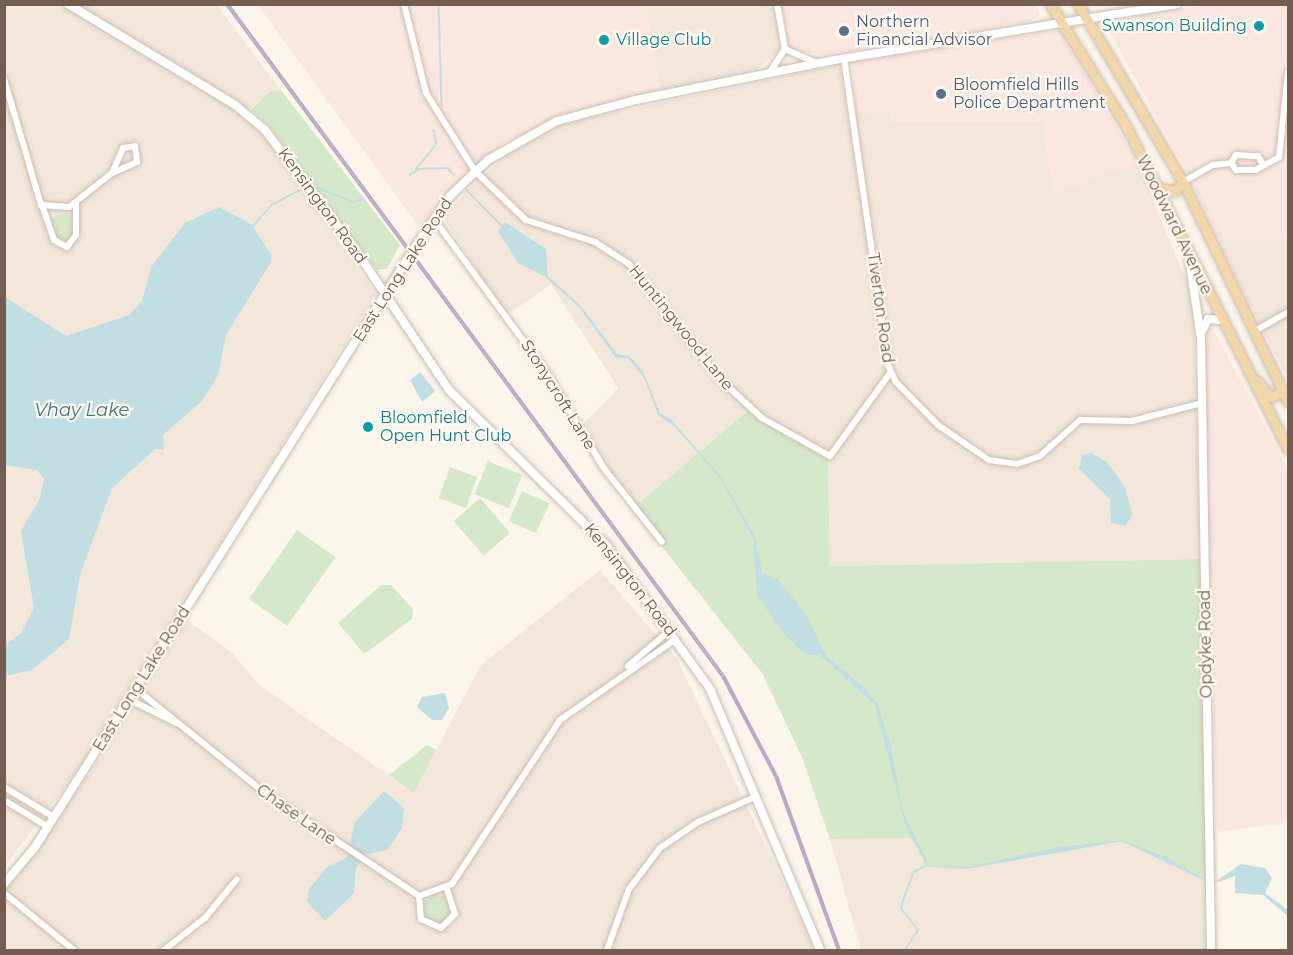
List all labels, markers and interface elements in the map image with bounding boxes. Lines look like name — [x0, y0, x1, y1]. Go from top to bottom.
place label: Northern Financial Advisor — [856, 12, 992, 50]
place label: Swanson Building — [1102, 16, 1247, 36]
marker: Swanson Building — [1252, 19, 1266, 33]
marker: Northern Financial Advisor — [837, 24, 851, 38]
place label: Village Club — [616, 30, 711, 50]
marker: Village Club — [597, 33, 611, 47]
place label: Bloomfield Hills Police Department — [953, 75, 1106, 113]
marker: Bloomfield Hills Police Department — [934, 87, 948, 101]
street label: Kensington Road — [274, 144, 370, 268]
street label: Woodward Avenue — [1132, 152, 1216, 298]
street label: East Long Lake Road — [349, 194, 457, 346]
street label: Tiverton Road — [863, 252, 897, 364]
street label: Huntingwood Lane — [625, 262, 737, 394]
street label: Stonycroft Lane — [517, 337, 599, 453]
water label: Vhay Lake — [35, 399, 129, 421]
place label: Bloomfield Open Hunt Club — [380, 408, 511, 446]
marker: Bloomfield Open Hunt Club — [361, 420, 375, 434]
street label: Kensington Road — [580, 520, 680, 640]
street label: Opdyke Road — [1195, 590, 1217, 698]
street label: East Long Lake Road — [89, 603, 195, 755]
street label: Chase Lane — [253, 781, 339, 849]

